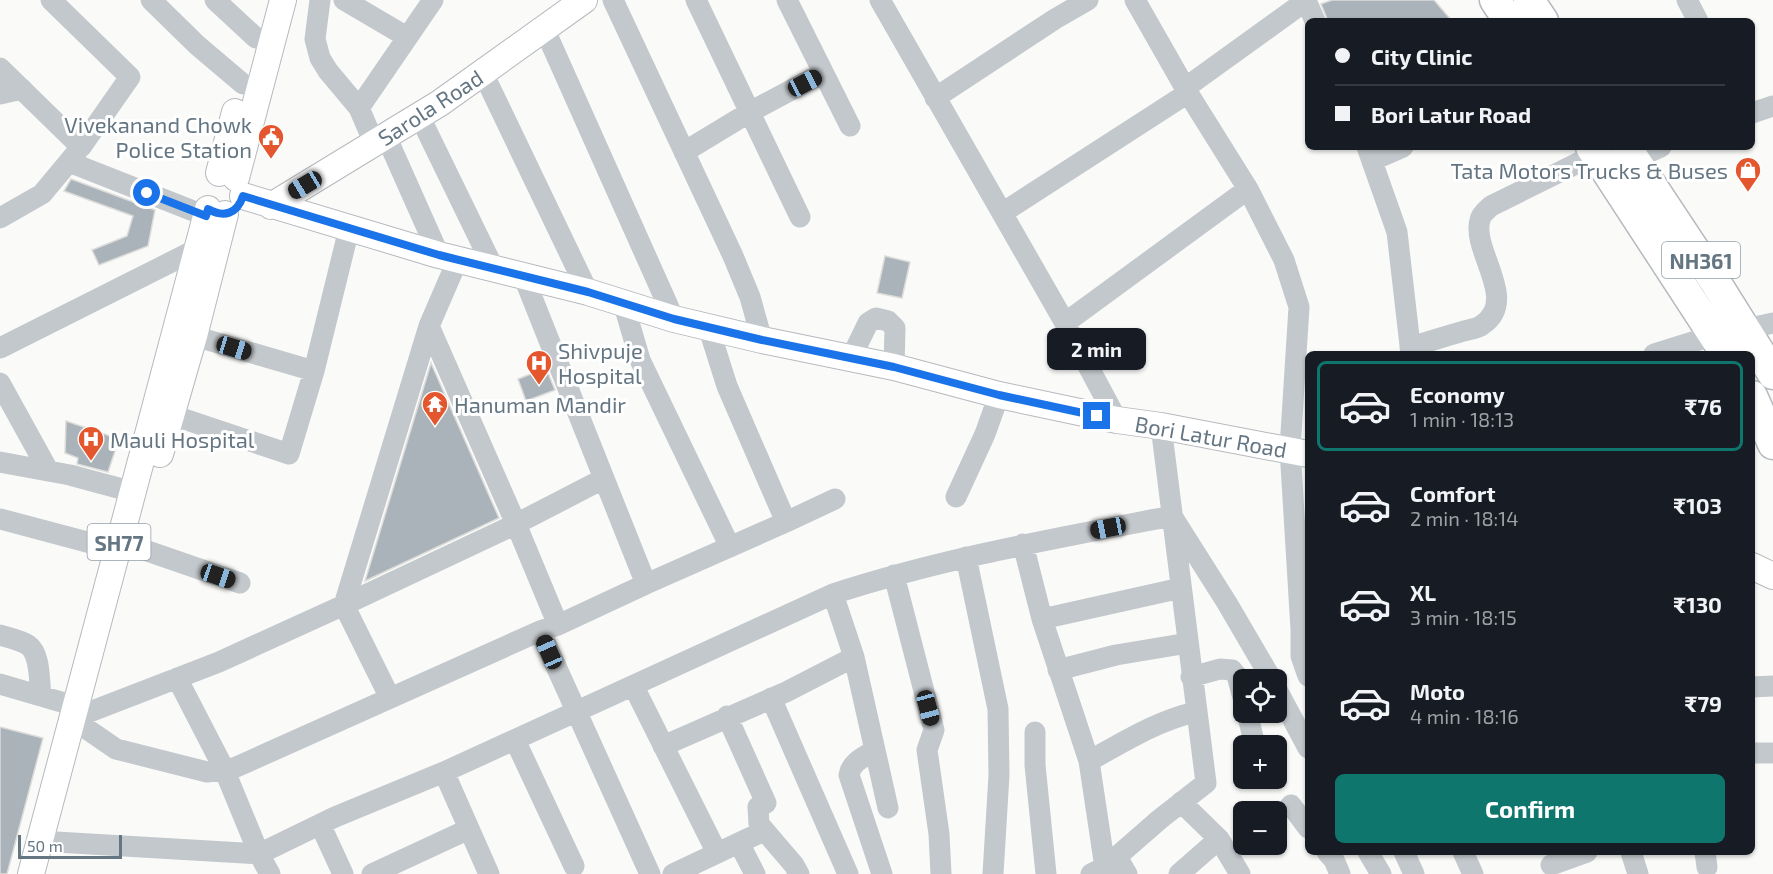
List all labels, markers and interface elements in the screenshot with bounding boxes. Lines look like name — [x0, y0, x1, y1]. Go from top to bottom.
text: City Clinic — [1371, 43, 1472, 69]
street label: Sarola Road — [373, 64, 487, 150]
car — [785, 67, 825, 99]
text: Bori Latur Road — [1371, 101, 1531, 127]
place label: Vivekanand Chowk Police Station — [64, 111, 252, 162]
public building icon: Vivekanand Chowk Police Station — [256, 122, 286, 160]
shop icon: Tata Motors Trucks & Buses — [1733, 155, 1763, 193]
place label: Tata Motors Trucks & Buses — [1450, 157, 1728, 183]
car — [285, 168, 325, 202]
route start — [133, 179, 160, 206]
road number: NH361 — [1662, 242, 1740, 278]
callout: 2 min — [1048, 329, 1146, 371]
car — [214, 334, 254, 362]
place label: Shivpuje Hospital — [558, 337, 643, 388]
text: 2 min — [1071, 337, 1122, 361]
hospital icon: Shivpuje Hospital — [524, 348, 554, 386]
icon: car — [1338, 379, 1392, 433]
text: Economy — [1410, 381, 1505, 407]
temple icon: Hanuman Mandir — [420, 389, 450, 427]
place label: Hanuman Mandir — [454, 391, 626, 417]
text: ₹76 — [1684, 393, 1722, 419]
route end — [1083, 402, 1110, 429]
text: 1 min · 18:13 — [1410, 407, 1514, 431]
street label: Bori Latur Road — [1133, 410, 1289, 462]
hospital icon: Mauli Hospital — [76, 424, 106, 462]
place label: Mauli Hospital — [110, 426, 255, 452]
icon: car — [1338, 478, 1392, 532]
text: Comfort — [1410, 480, 1495, 506]
text: ₹103 — [1673, 492, 1722, 518]
text: 2 min · 18:14 — [1410, 506, 1519, 530]
car — [1089, 516, 1127, 540]
road number: SH77 — [88, 524, 150, 560]
car — [198, 562, 238, 590]
icon: car — [1338, 577, 1392, 631]
text: XL — [1410, 579, 1436, 605]
text: ₹130 — [1673, 591, 1722, 617]
text: 3 min · 18:15 — [1410, 605, 1517, 629]
car — [533, 632, 565, 672]
map controls — [1233, 669, 1287, 855]
button: locate — [1233, 669, 1287, 723]
icon: car — [1338, 676, 1392, 730]
text: Moto — [1410, 678, 1465, 704]
car — [915, 688, 941, 728]
text: ₹79 — [1684, 690, 1722, 716]
text: 4 min · 18:16 — [1410, 704, 1519, 728]
button: + — [1233, 735, 1287, 789]
button: Confirm — [1335, 774, 1725, 843]
button: − — [1233, 801, 1287, 855]
scale bar — [18, 832, 122, 860]
text: 50 m — [27, 836, 63, 855]

